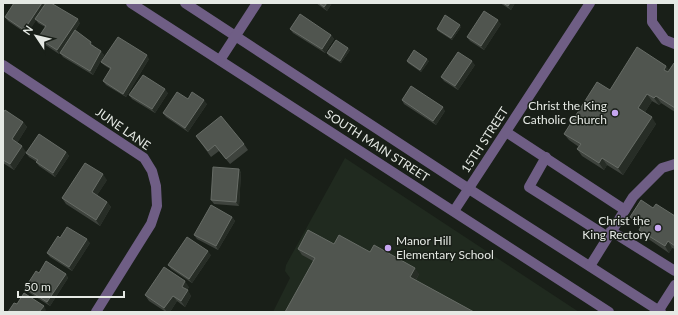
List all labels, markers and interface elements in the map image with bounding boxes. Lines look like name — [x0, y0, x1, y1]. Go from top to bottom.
north arrow — [16, 16, 56, 56]
text: N — [20, 23, 35, 37]
place label: Christ the King Catholic Church — [523, 98, 607, 127]
street label: JUNE LANE — [93, 104, 154, 153]
street label: 15TH STREET — [458, 104, 511, 175]
street label: SOUTH MAIN STREET — [322, 106, 432, 185]
marker: Christ the King Catholic Church — [610, 108, 620, 118]
place label: Christ the King Rectory — [582, 213, 651, 242]
marker: Christ the King Rectory — [653, 223, 663, 233]
place label: Manor Hill Elementary School — [396, 233, 494, 262]
marker: Manor Hill Elementary School — [383, 243, 393, 253]
scale bar — [18, 273, 124, 299]
text: 50 m — [24, 279, 51, 294]

